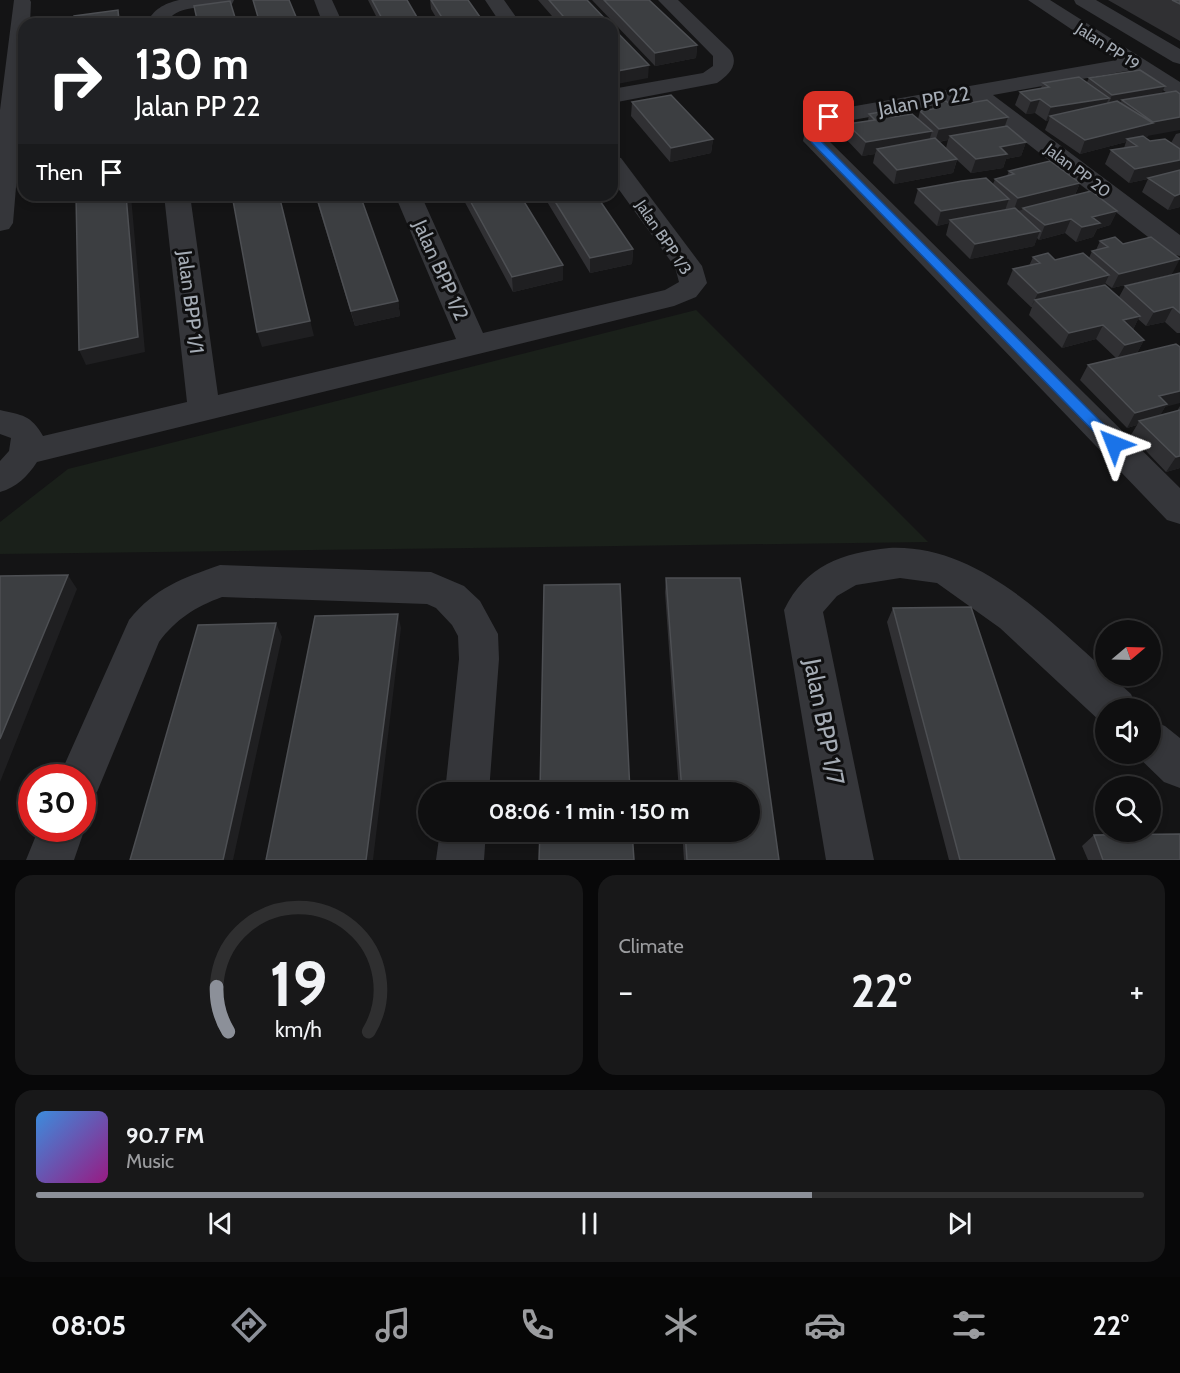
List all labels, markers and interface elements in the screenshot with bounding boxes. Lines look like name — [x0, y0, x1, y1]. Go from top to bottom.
street label: Jalan PP 19 — [1072, 18, 1143, 74]
text: 130 m — [135, 38, 249, 90]
icon: right — [36, 42, 114, 120]
street label: Jalan PP 22 — [875, 81, 972, 121]
text: Jalan PP 22 — [135, 90, 260, 123]
pin — [803, 91, 854, 142]
icon: arrive — [812, 100, 845, 133]
street label: Jalan PP 20 — [1040, 139, 1114, 201]
icon: arrive — [95, 156, 128, 189]
text: Then — [36, 159, 83, 186]
street label: Jalan BPP 1/3 — [631, 195, 696, 278]
street label: Jalan BPP 1/2 — [408, 215, 474, 324]
street label: Jalan BPP 1/1 — [173, 248, 209, 355]
position arrow — [1082, 412, 1146, 476]
north arrow — [1095, 620, 1161, 686]
map controls — [1095, 620, 1161, 842]
street label: Jalan BPP 1/7 — [798, 655, 851, 788]
button: sound — [1095, 698, 1161, 764]
speed limit sign: 30 — [18, 764, 96, 842]
button: search — [1095, 776, 1161, 842]
text: 08:06 · 1 min · 150 m — [489, 798, 689, 825]
text: Climate — [619, 934, 684, 958]
text: 19 — [270, 946, 328, 1022]
text: 22° — [851, 964, 912, 1018]
text: − — [619, 971, 633, 1011]
text: + — [1129, 971, 1144, 1011]
text: km/h — [275, 1016, 322, 1042]
text: 90.7 FM — [126, 1122, 204, 1149]
text: Music — [126, 1149, 174, 1173]
icon: previous — [204, 1207, 237, 1240]
icon: pause — [573, 1207, 606, 1240]
icon: next — [943, 1207, 976, 1240]
icon: directions — [228, 1304, 270, 1346]
icon: music — [372, 1304, 414, 1346]
icon: phone — [516, 1304, 558, 1346]
icon: climate — [660, 1304, 702, 1346]
icon: car — [804, 1304, 846, 1346]
icon: filters — [948, 1304, 990, 1346]
text: 08:05 — [51, 1309, 126, 1342]
text: 22° — [1093, 1309, 1129, 1342]

